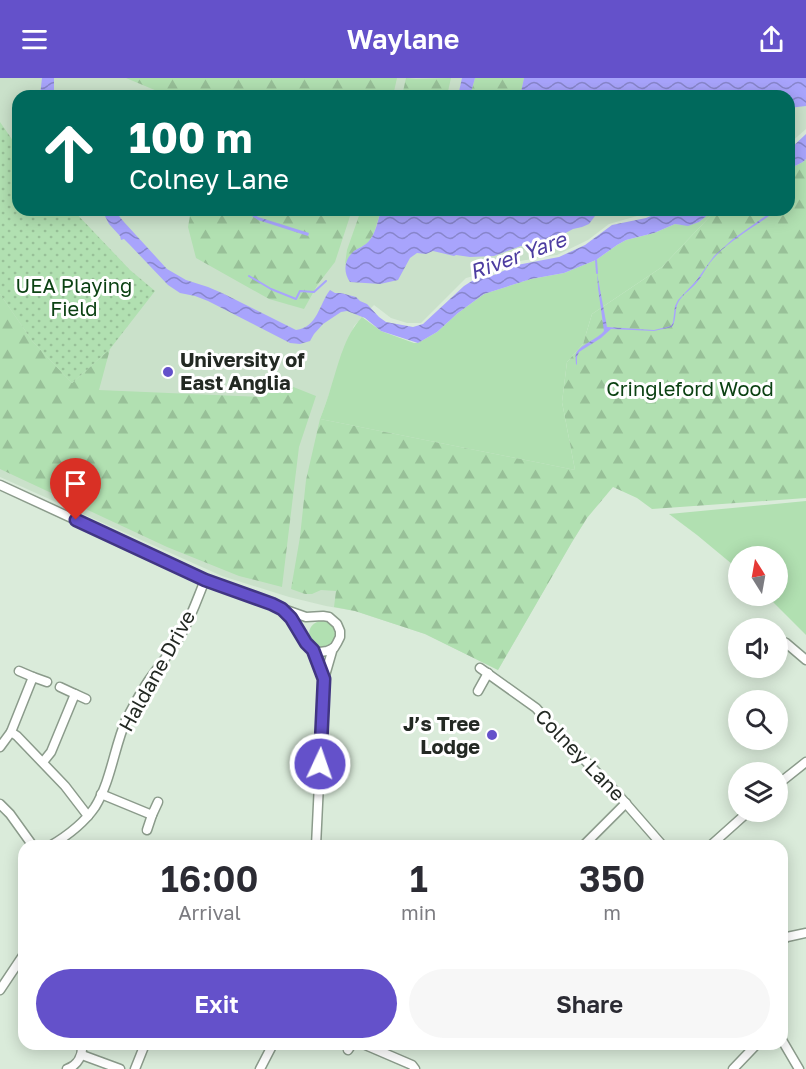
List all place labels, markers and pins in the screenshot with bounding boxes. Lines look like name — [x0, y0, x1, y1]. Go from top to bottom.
place label: University of East Anglia — [180, 347, 305, 394]
marker: University of East Anglia — [161, 365, 175, 379]
pin — [50, 458, 101, 520]
place label: J’s Tree Lodge — [403, 711, 480, 758]
marker: J’s Tree Lodge — [485, 728, 499, 742]

